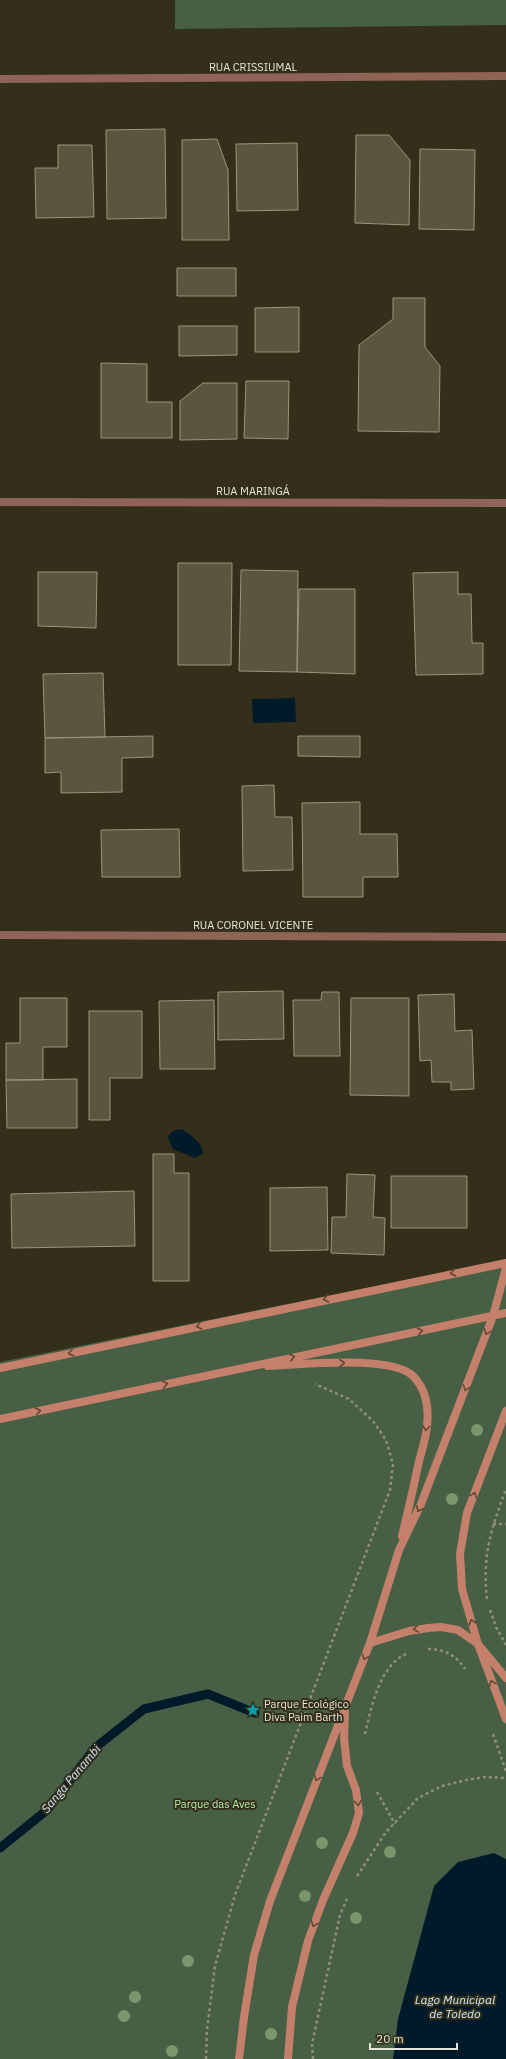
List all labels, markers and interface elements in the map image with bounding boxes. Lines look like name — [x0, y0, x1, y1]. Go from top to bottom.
street label: RUA CRISSIUMAL — [209, 60, 298, 74]
street label: RUA MARINGÁ — [216, 484, 290, 498]
street label: RUA CORONEL VICENTE — [193, 918, 313, 932]
one-way arrow — [450, 1268, 456, 1276]
one-way arrow — [323, 1295, 329, 1303]
one-way arrow — [195, 1321, 202, 1330]
one-way arrow — [417, 1327, 423, 1336]
one-way arrow — [484, 1328, 492, 1335]
one-way arrow — [68, 1348, 74, 1356]
one-way arrow — [289, 1353, 296, 1361]
one-way arrow — [339, 1359, 345, 1367]
one-way arrow — [162, 1381, 169, 1389]
one-way arrow — [462, 1385, 470, 1392]
one-way arrow — [35, 1407, 41, 1415]
one-way arrow — [422, 1425, 431, 1431]
one-way arrow — [469, 1492, 477, 1499]
one-way arrow — [415, 1506, 423, 1513]
one-way arrow — [468, 1619, 477, 1626]
one-way arrow — [413, 1624, 419, 1633]
one-way arrow — [361, 1654, 369, 1661]
one-way arrow — [489, 1679, 497, 1686]
place label: Parque Ecológico Diva Paim Barth — [264, 1697, 349, 1724]
place icon: Parque Ecológico Diva Paim Barth — [245, 1702, 261, 1718]
water label: Sanga Panambi — [38, 1741, 104, 1816]
one-way arrow — [314, 1775, 322, 1782]
park label: Parque das Aves — [174, 1797, 256, 1811]
one-way arrow — [353, 1800, 362, 1806]
one-way arrow — [311, 1920, 319, 1927]
water label: Lago Municipal de Toledo — [415, 1992, 496, 2021]
scale bar — [370, 2025, 457, 2051]
text: 20 m — [376, 2031, 404, 2046]

